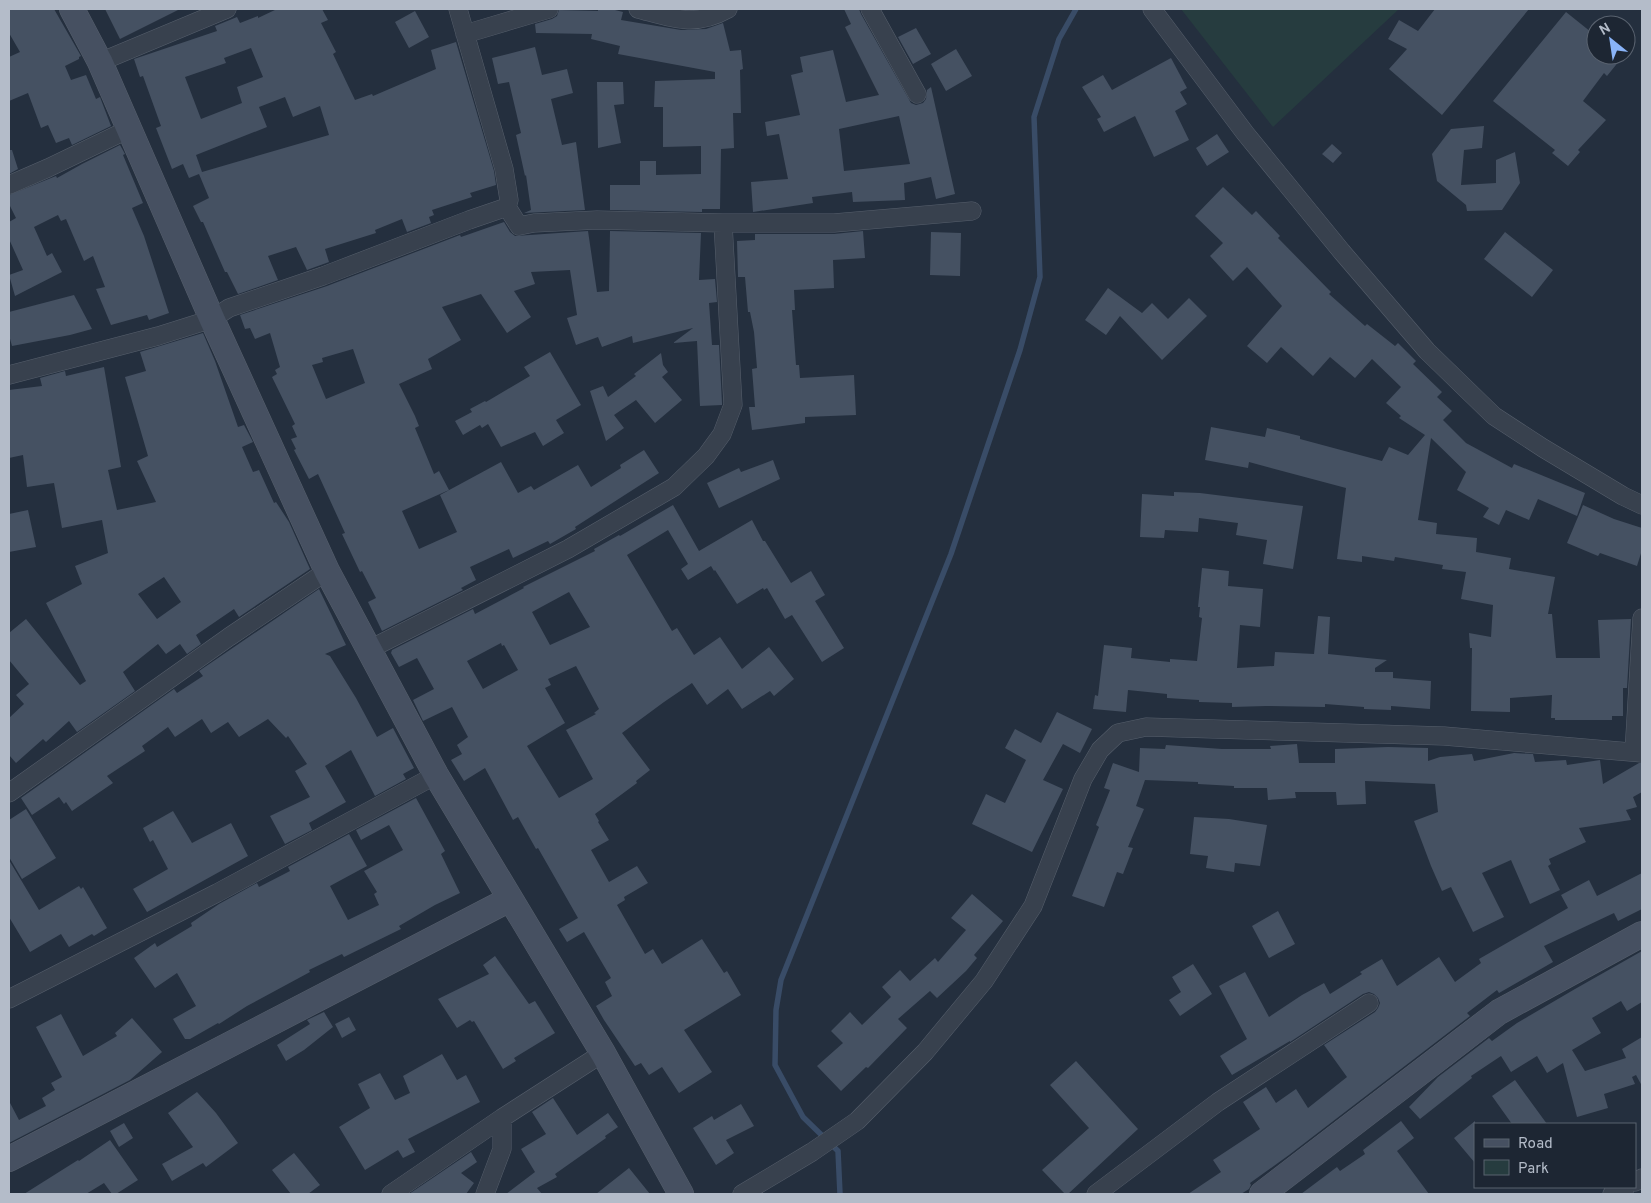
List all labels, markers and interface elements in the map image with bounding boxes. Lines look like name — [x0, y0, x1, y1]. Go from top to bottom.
north arrow — [1586, 15, 1636, 65]
text: N — [1597, 20, 1614, 40]
legend — [1474, 1123, 1636, 1188]
text: Road — [1518, 1135, 1553, 1154]
text: Park — [1518, 1160, 1549, 1179]

